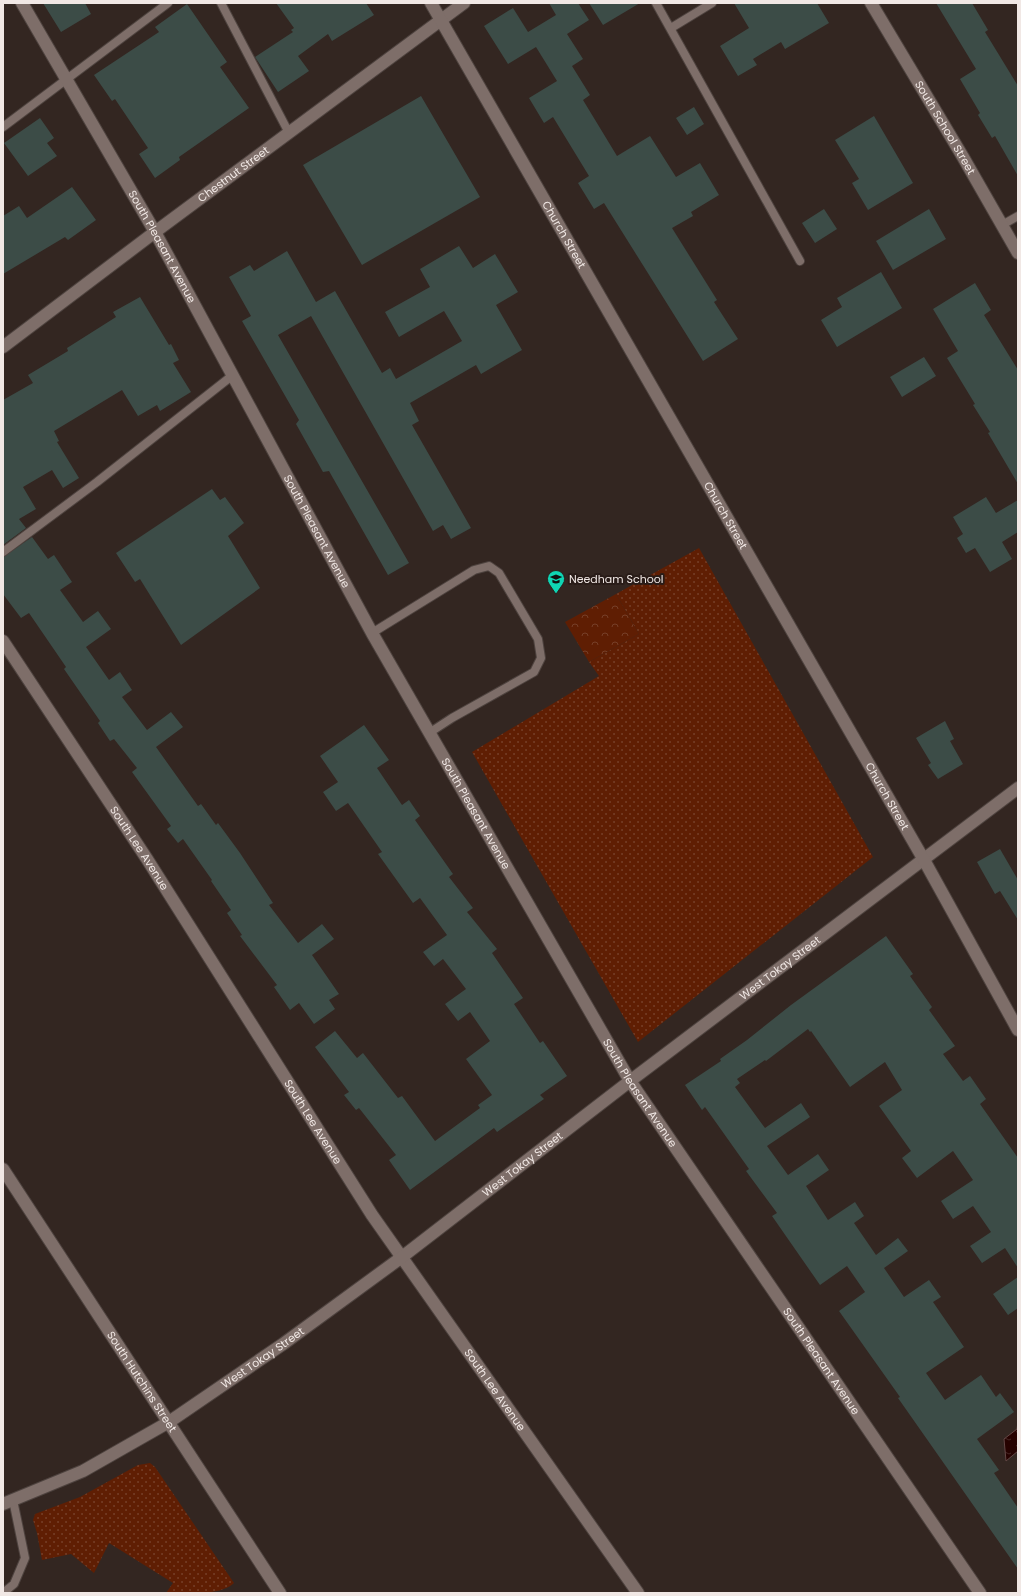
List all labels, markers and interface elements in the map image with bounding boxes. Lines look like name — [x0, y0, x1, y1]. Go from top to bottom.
street label: South School Street — [911, 78, 979, 177]
street label: Chestnut Street — [194, 142, 272, 206]
street label: South Pleasant Avenue — [124, 187, 200, 306]
street label: Church Street — [538, 198, 590, 271]
street label: South Pleasant Avenue — [280, 472, 354, 591]
street label: Church Street — [700, 479, 751, 552]
school or university icon: Needham School — [546, 569, 566, 594]
place label: Needham School — [569, 571, 664, 587]
street label: South Pleasant Avenue — [437, 755, 514, 872]
street label: Church Street — [861, 759, 913, 833]
street label: South Lee Avenue — [106, 803, 173, 893]
street label: West Tokay Street — [736, 932, 824, 1004]
street label: South Pleasant Avenue — [599, 1035, 681, 1150]
street label: South Lee Avenue — [280, 1076, 346, 1167]
street label: West Tokay Street — [479, 1128, 566, 1200]
street label: South Pleasant Avenue — [779, 1304, 864, 1418]
street label: West Tokay Street — [218, 1323, 307, 1392]
street label: South Hutchins Street — [103, 1328, 181, 1435]
street label: South Lee Avenue — [460, 1345, 530, 1434]

